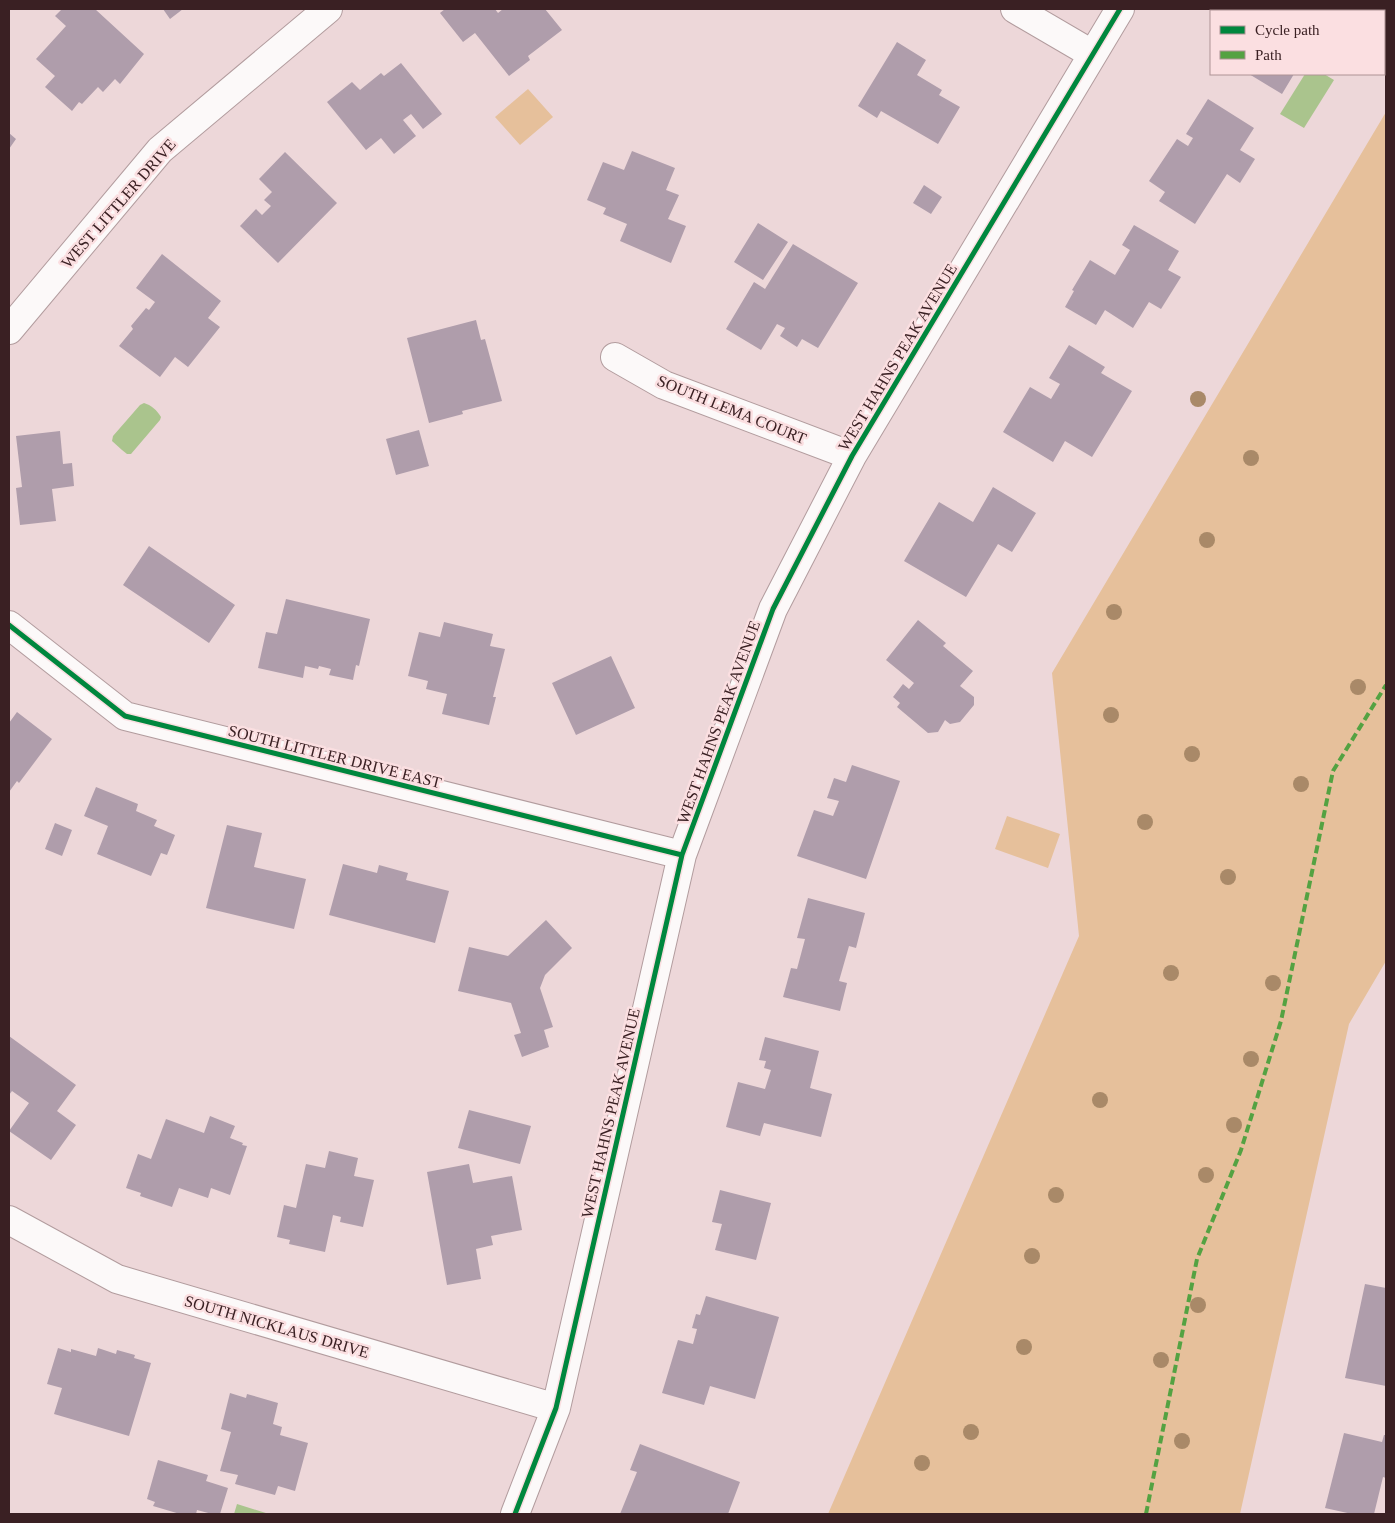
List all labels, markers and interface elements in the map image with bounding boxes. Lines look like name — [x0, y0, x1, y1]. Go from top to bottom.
legend — [1210, 10, 1385, 75]
text: Cycle path — [1255, 22, 1320, 38]
text: Path — [1255, 47, 1282, 63]
street label: WEST LITTLER DRIVE — [58, 135, 179, 271]
street label: WEST HAHNS PEAK AVENUE — [835, 261, 960, 454]
street label: SOUTH LEMA COURT — [655, 372, 809, 447]
street label: WEST HAHNS PEAK AVENUE — [674, 618, 763, 826]
street label: SOUTH LITTLER DRIVE EAST — [227, 722, 443, 791]
street label: WEST HAHNS PEAK AVENUE — [578, 1006, 643, 1220]
street label: SOUTH NICKLAUS DRIVE — [183, 1292, 371, 1361]

